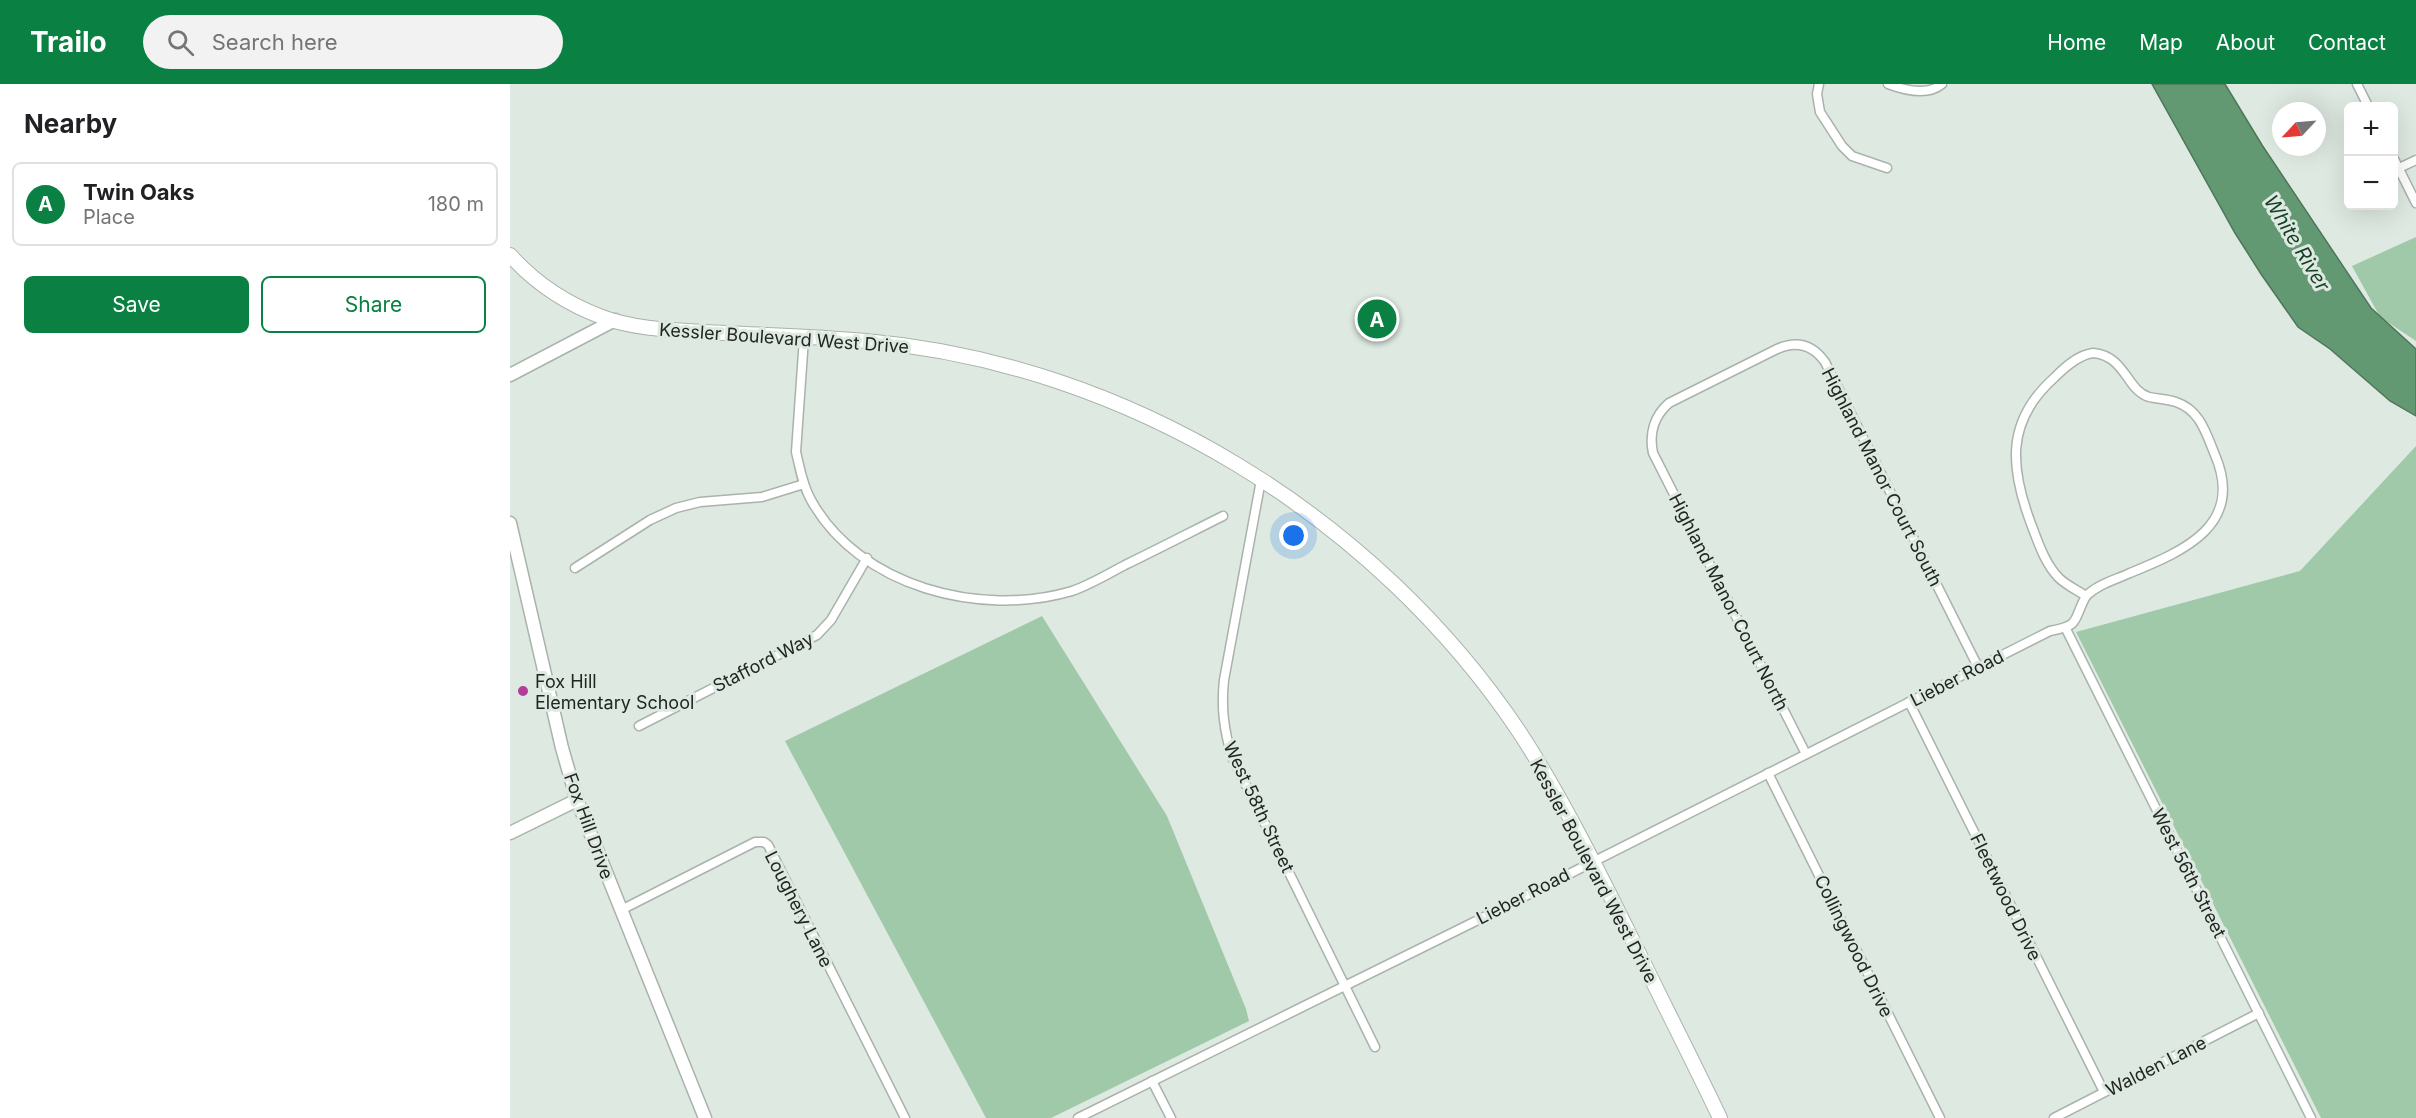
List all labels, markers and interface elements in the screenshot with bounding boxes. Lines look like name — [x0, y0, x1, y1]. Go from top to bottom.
search box — [143, 15, 563, 69]
text: Trailo — [30, 25, 107, 59]
icon: search — [164, 26, 197, 59]
text: Search here — [212, 29, 338, 55]
text: Home — [2047, 30, 2106, 55]
text: Map — [2139, 30, 2183, 55]
text: About — [2216, 30, 2275, 55]
text: Contact — [2308, 30, 2386, 55]
north arrow — [2272, 102, 2326, 156]
map controls — [2344, 102, 2398, 210]
button: + — [2344, 102, 2398, 156]
text: Nearby — [24, 108, 117, 139]
button: − — [2344, 156, 2398, 210]
text: Twin Oaks — [83, 179, 195, 205]
water label: White River — [2259, 191, 2335, 296]
text: A — [38, 192, 53, 216]
text: 180 m — [428, 192, 484, 216]
text: Place — [83, 205, 135, 229]
button: Save — [24, 276, 249, 333]
button: Share — [261, 276, 486, 333]
pin: A — [1358, 296, 1396, 342]
street label: Kessler Boulevard West Drive — [658, 319, 910, 357]
street label: Highland Manor Court South — [1818, 364, 1946, 590]
street label: Highland Manor Court North — [1665, 490, 1793, 714]
your location — [1279, 521, 1308, 550]
street label: Stafford Way — [709, 628, 817, 696]
street label: Lieber Road — [1907, 646, 2007, 710]
place label: Fox Hill Elementary School — [535, 671, 694, 713]
marker: Fox Hill Elementary School — [516, 684, 530, 698]
street label: West 58th Street — [1219, 738, 1299, 876]
street label: Kessler Boulevard West Drive — [1526, 756, 1662, 986]
street label: Fox Hill Drive — [560, 770, 618, 882]
street label: West 56th Street — [2147, 805, 2231, 941]
street label: Fleetwood Drive — [1966, 830, 2046, 964]
street label: Loughery Lane — [761, 847, 837, 971]
street label: Lieber Road — [1473, 864, 1573, 928]
street label: Collingwood Drive — [1810, 872, 1898, 1020]
street label: Walden Lane — [2102, 1032, 2210, 1100]

